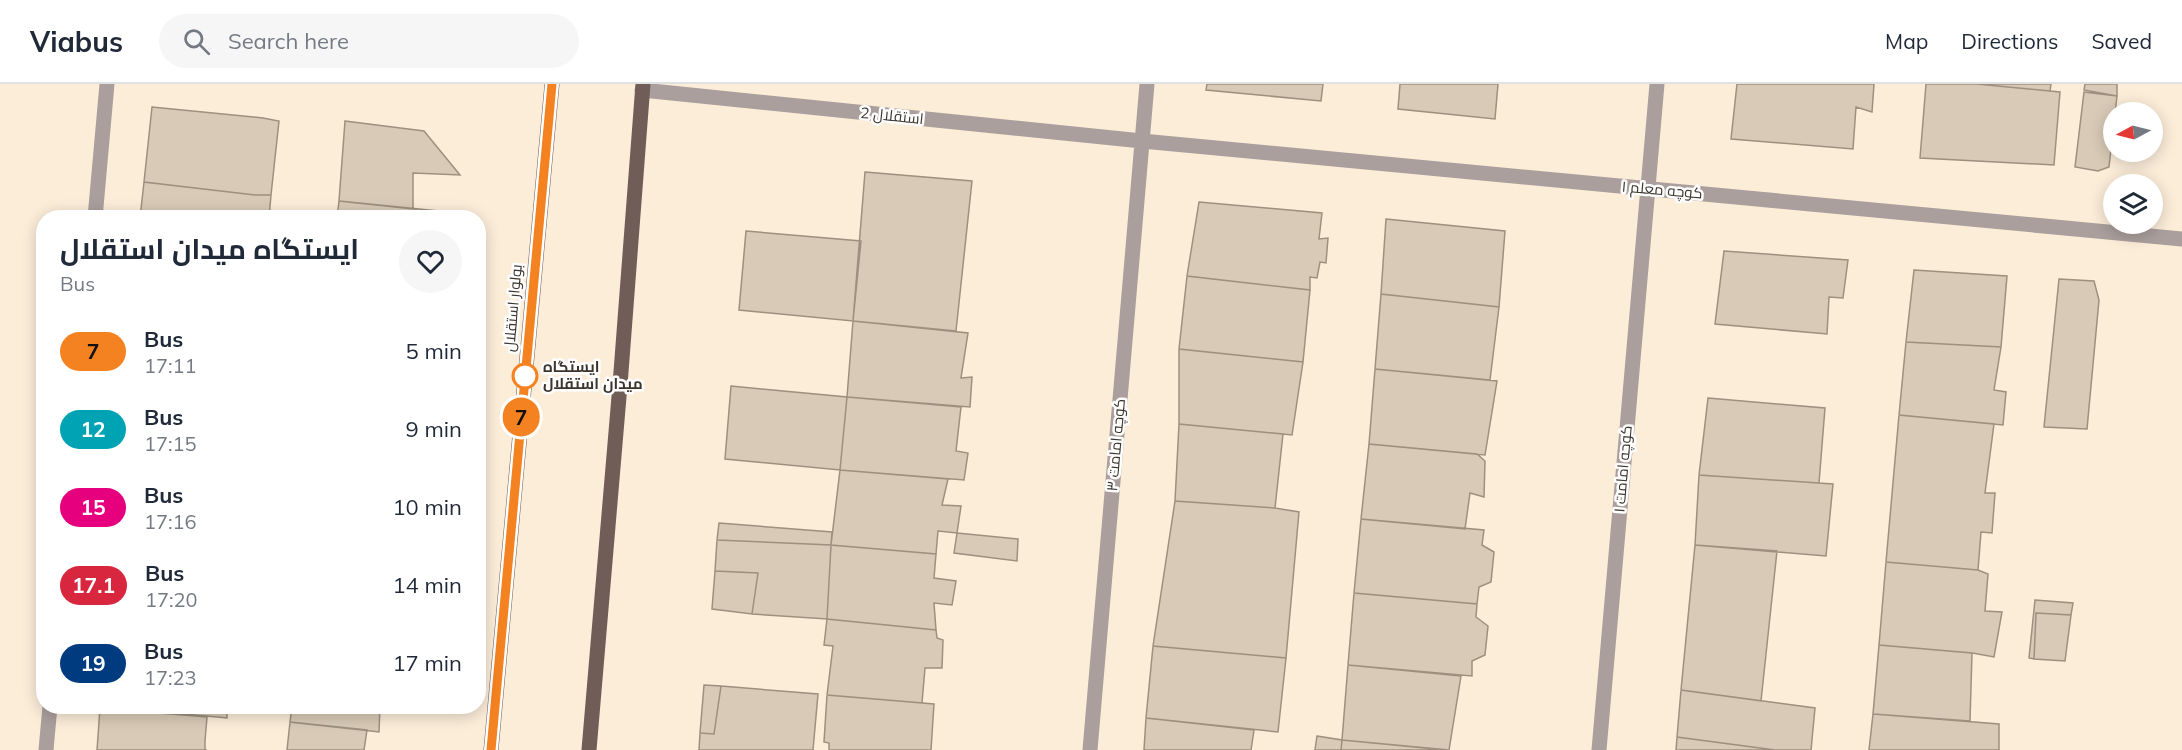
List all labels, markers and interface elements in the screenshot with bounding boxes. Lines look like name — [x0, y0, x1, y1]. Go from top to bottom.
search box — [159, 14, 579, 68]
text: Viabus — [30, 24, 123, 59]
icon: search — [180, 25, 213, 58]
text: Search here — [228, 27, 349, 55]
text: Map — [1885, 28, 1928, 54]
text: Directions — [1961, 28, 2058, 54]
text: Saved — [2091, 28, 2152, 54]
north arrow — [2103, 102, 2163, 162]
map controls — [2103, 102, 2163, 234]
street label: استقلال 2 — [860, 103, 925, 128]
button: layers — [2103, 174, 2163, 234]
street label: کوچه معلم ۱ — [1621, 177, 1703, 203]
button: heart — [399, 230, 462, 293]
text: ایستگاه میدان استقلال — [60, 231, 359, 266]
street label: بولوار استقلال — [499, 263, 526, 353]
text: Bus — [60, 271, 95, 296]
text: Bus — [144, 325, 183, 353]
text: 5 min — [406, 337, 462, 365]
text: 7 — [87, 338, 99, 364]
text: 17:11 — [144, 353, 197, 378]
place label: ایستگاه میدان استقلال — [543, 357, 643, 393]
marker: ایستگاه میدان استقلال — [512, 363, 538, 389]
line badge: 7 — [502, 398, 540, 436]
street label: کوچه امامت ۳ — [1102, 398, 1130, 492]
text: Bus — [144, 403, 183, 431]
text: 7 — [515, 404, 527, 430]
text: 9 min — [406, 415, 462, 443]
text: 12 — [80, 416, 106, 442]
street label: کوچه امامت ۱ — [1609, 425, 1637, 513]
text: 17:15 — [144, 431, 197, 456]
text: Bus — [144, 481, 183, 509]
text: 10 min — [392, 493, 462, 521]
text: 15 — [80, 494, 106, 520]
text: 17:16 — [144, 509, 197, 534]
text: Bus — [145, 559, 184, 587]
text: 14 min — [392, 571, 462, 599]
text: 17.1 — [72, 572, 115, 598]
text: 17:20 — [145, 587, 198, 612]
text: Bus — [144, 637, 183, 665]
text: 17 min — [392, 649, 462, 677]
text: 19 — [80, 650, 106, 676]
text: 17:23 — [144, 665, 197, 690]

